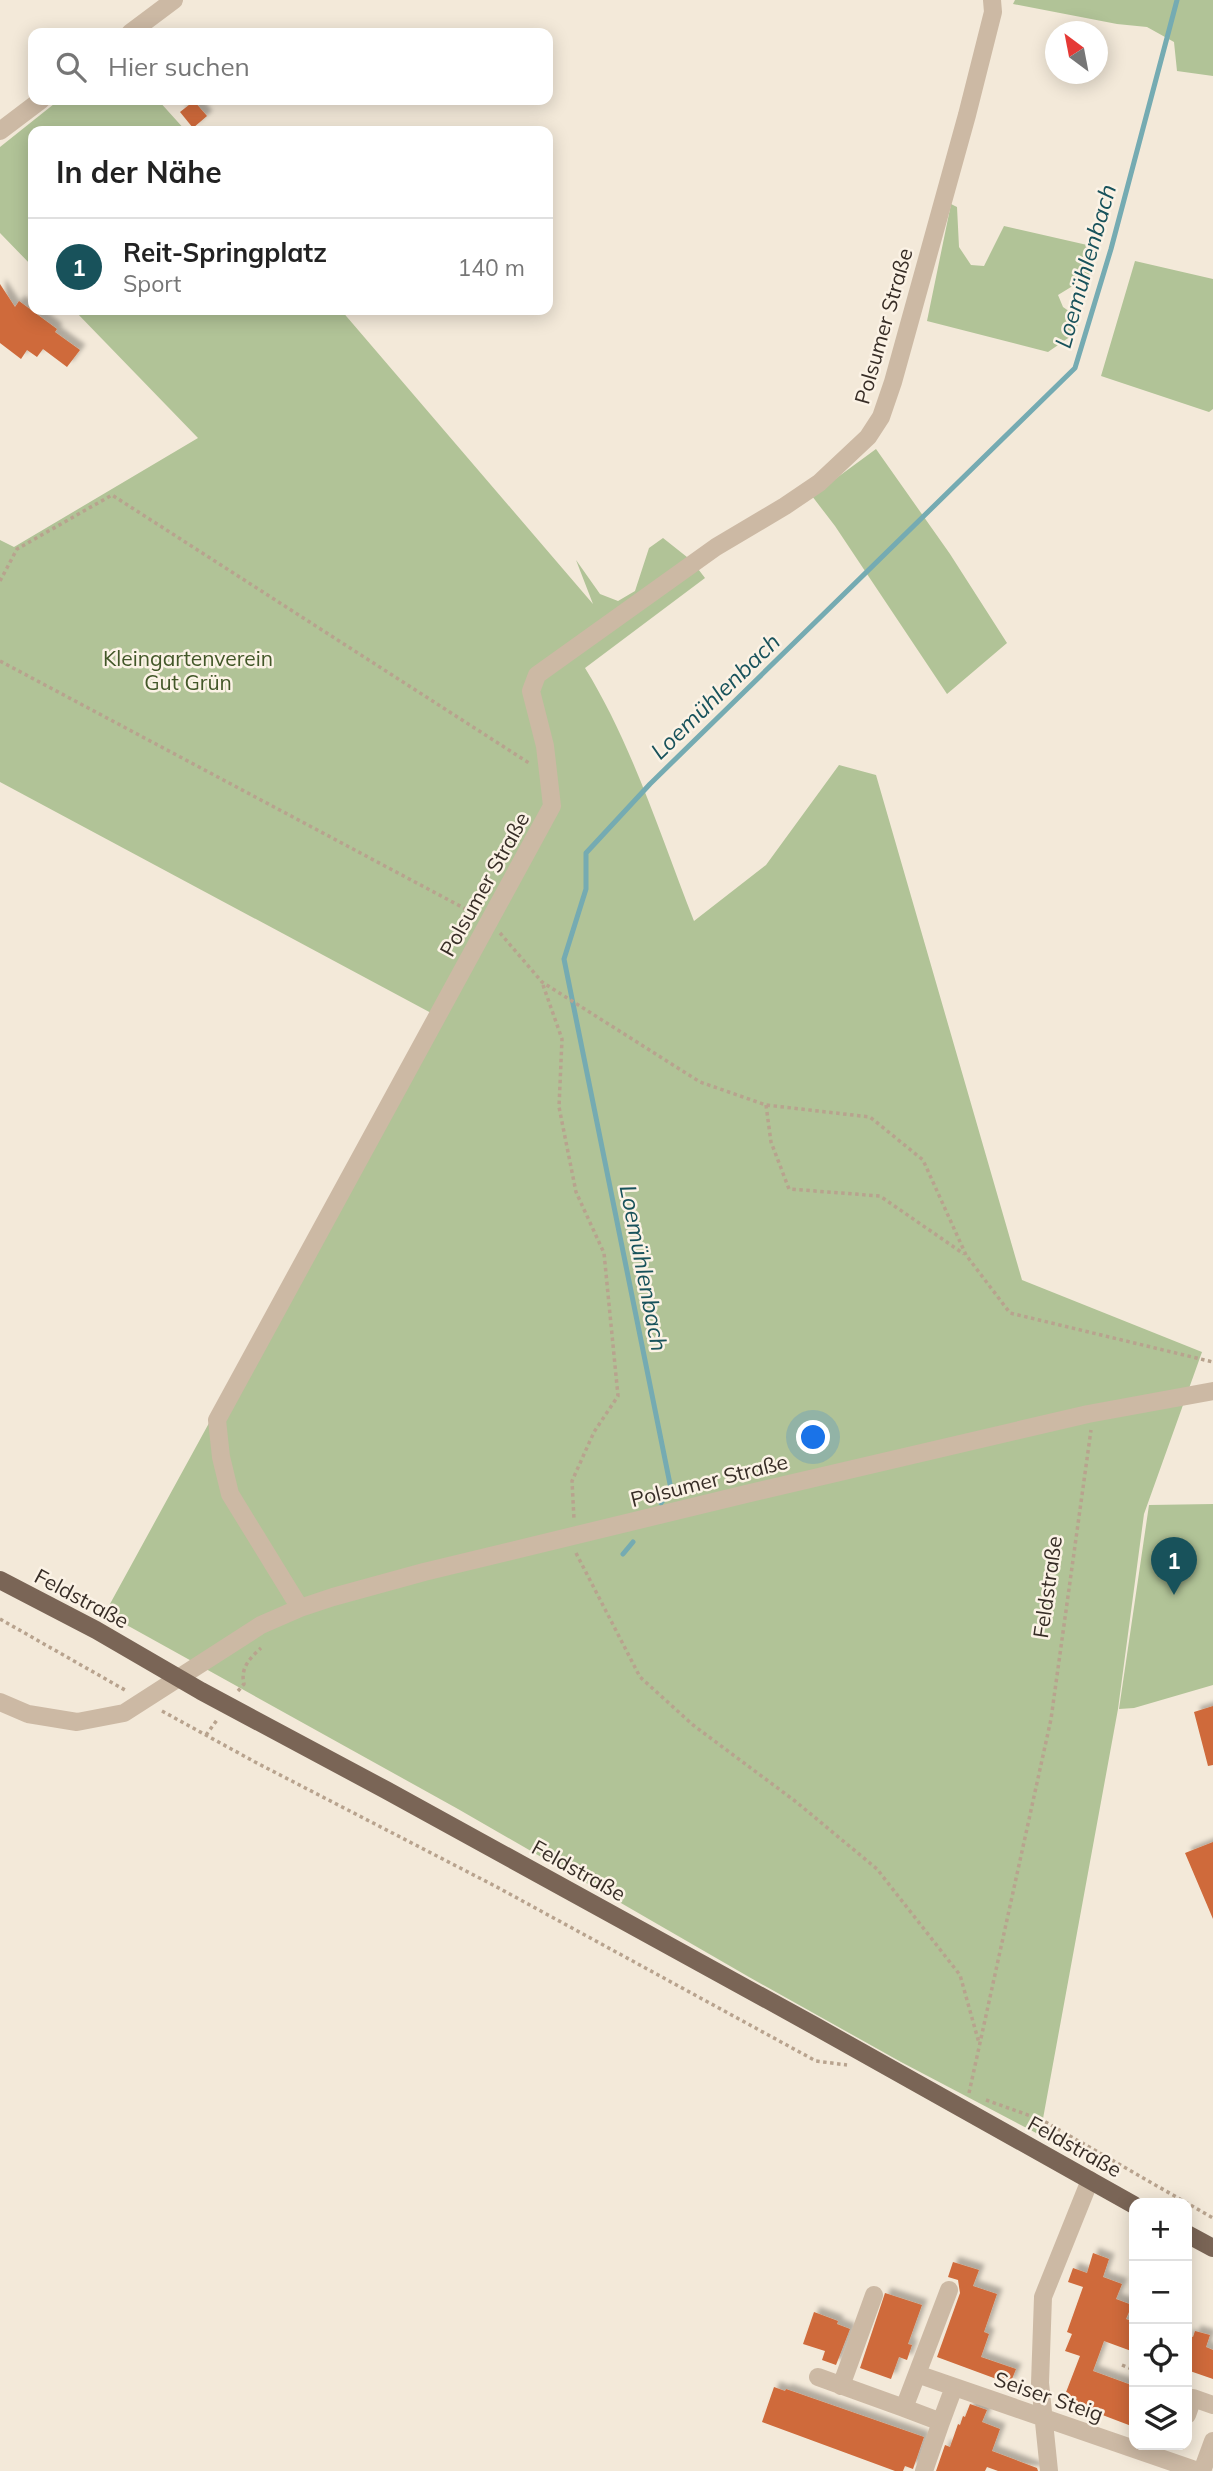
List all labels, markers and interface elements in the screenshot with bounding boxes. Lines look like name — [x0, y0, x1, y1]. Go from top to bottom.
north arrow — [1045, 21, 1108, 84]
search box — [28, 28, 553, 105]
icon: search — [52, 48, 90, 86]
text: Hier suchen — [108, 50, 250, 83]
text: In der Nähe — [56, 153, 222, 191]
water label: Loemühlenbach — [1048, 181, 1122, 351]
text: Reit-Springplatz — [123, 236, 327, 269]
street label: Polsumer Straße — [848, 245, 918, 407]
text: 1 — [72, 253, 86, 282]
text: 140 m — [457, 253, 525, 282]
text: Sport — [123, 269, 181, 298]
water label: Loemühlenbach — [644, 627, 786, 765]
park label: Kleingartenverein Gut Grün — [103, 645, 273, 695]
street label: Polsumer Straße — [434, 807, 534, 961]
water label: Loemühlenbach — [614, 1182, 674, 1354]
your location — [796, 1420, 830, 1454]
street label: Polsumer Straße — [628, 1448, 790, 1512]
street label: Feldstraße — [1027, 1534, 1067, 1640]
pin: 1 — [1151, 1537, 1197, 1595]
street label: Feldstraße — [30, 1562, 134, 1634]
street label: Feldstraße — [528, 1834, 630, 1906]
street label: Feldstraße — [1024, 2110, 1126, 2182]
map controls — [1129, 2198, 1192, 2450]
button: + — [1129, 2198, 1192, 2261]
button: − — [1129, 2261, 1192, 2324]
button: locate — [1129, 2324, 1192, 2387]
street label: Seiser Steig — [991, 2365, 1107, 2427]
button: layers — [1129, 2387, 1192, 2450]

